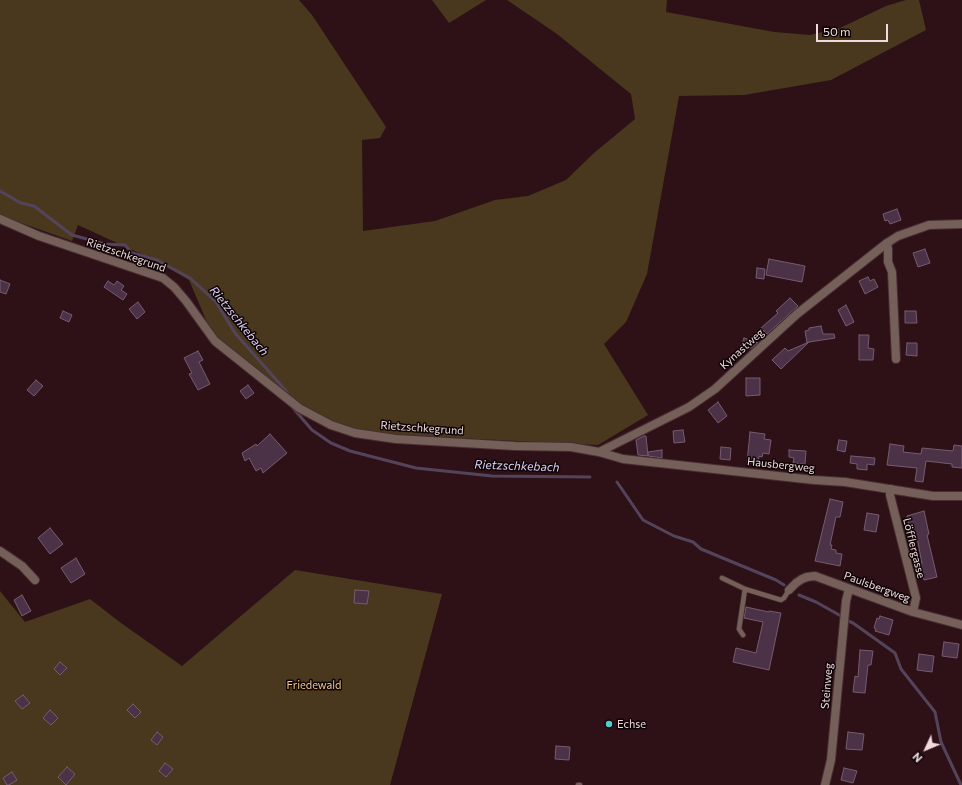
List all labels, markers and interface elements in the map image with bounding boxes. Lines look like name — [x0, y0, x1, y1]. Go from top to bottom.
scale bar — [818, 16, 890, 42]
text: 50 m — [823, 24, 851, 38]
street label: Rietzschkegrund — [84, 235, 168, 275]
water label: Rietzschkebach — [207, 283, 271, 359]
street label: Kynastweg — [717, 326, 767, 372]
street label: Rietzschkegrund — [380, 419, 464, 437]
street label: Hausbergweg — [746, 455, 816, 475]
water label: Rietzschkebach — [474, 457, 560, 475]
street label: Löfflergasse — [900, 516, 928, 580]
street label: Paulsbergweg — [842, 569, 912, 605]
street label: Steinweg — [818, 663, 836, 709]
park label: Friedewald — [287, 678, 341, 692]
place label: Echse — [617, 717, 646, 731]
marker: Echse — [604, 719, 614, 729]
north arrow — [906, 729, 946, 769]
text: N — [909, 750, 925, 765]

